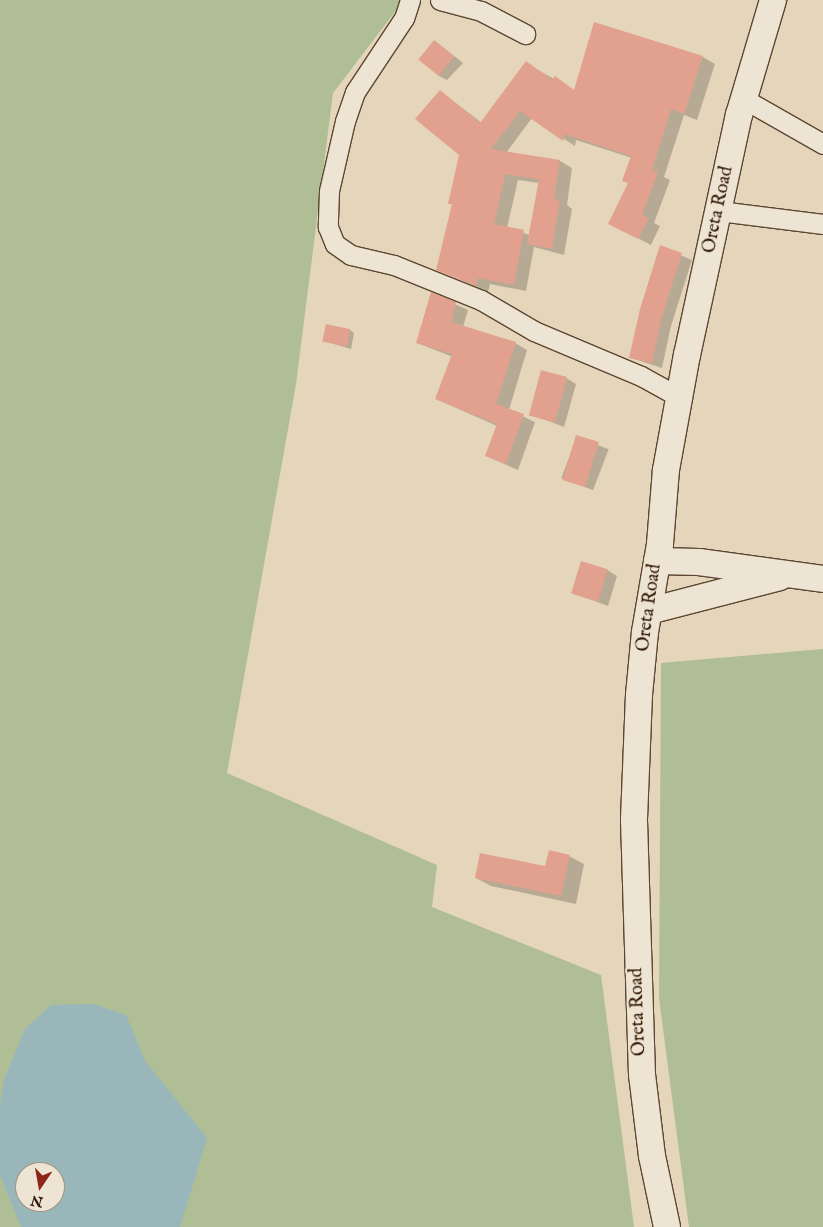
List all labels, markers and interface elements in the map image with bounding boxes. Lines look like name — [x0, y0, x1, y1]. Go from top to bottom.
street label: Oreta Road — [699, 165, 739, 255]
street label: Oreta Road — [633, 563, 667, 653]
street label: Oreta Road — [627, 967, 651, 1057]
north arrow — [15, 1162, 65, 1212]
text: N — [29, 1191, 45, 1211]

